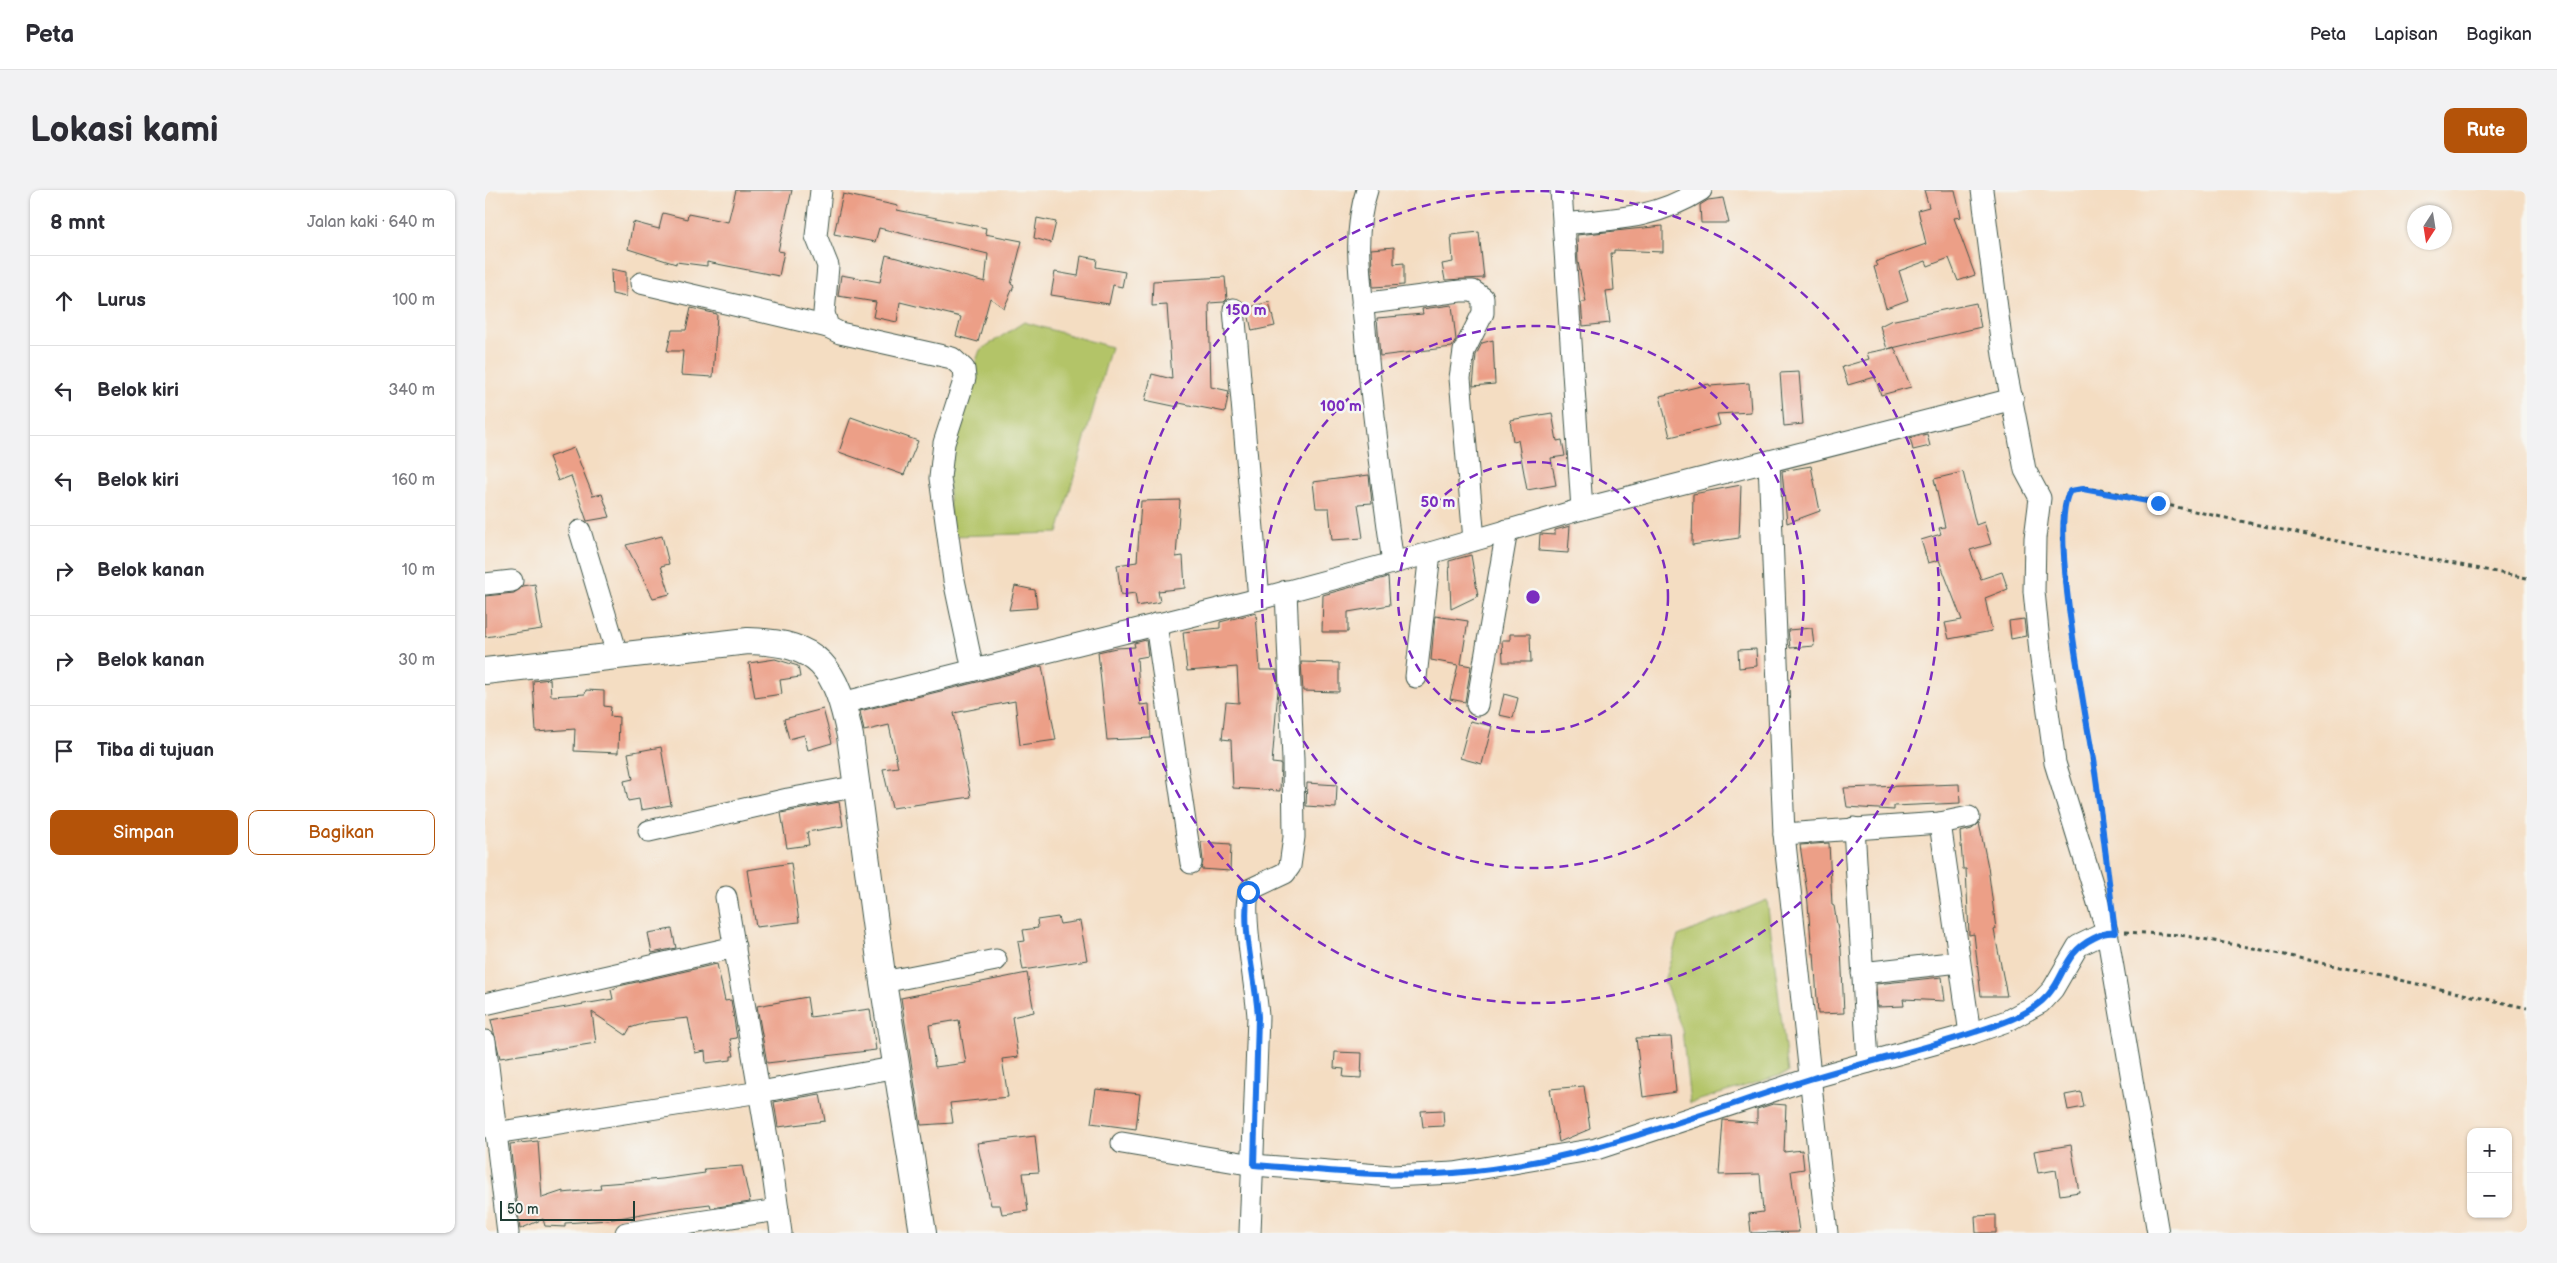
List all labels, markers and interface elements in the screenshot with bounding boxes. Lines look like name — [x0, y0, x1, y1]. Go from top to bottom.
text: Peta — [25, 20, 74, 49]
text: Peta — [2310, 24, 2346, 45]
text: Lapisan — [2374, 24, 2438, 45]
text: Bagikan — [2466, 24, 2532, 45]
button: Rute — [2444, 108, 2527, 153]
text: Lokasi kami — [30, 109, 219, 152]
north arrow — [2407, 205, 2452, 250]
text: 8 mnt — [50, 210, 105, 235]
text: Jalan kaki · 640 m — [307, 213, 435, 232]
icon: ahead — [50, 287, 78, 315]
text: Lurus — [97, 289, 146, 312]
text: 100 m — [392, 291, 435, 310]
text: 150 m — [1225, 301, 1267, 320]
icon: left — [50, 377, 78, 405]
text: Belok kiri — [97, 379, 179, 402]
text: 340 m — [388, 381, 435, 400]
text: 100 m — [1320, 397, 1362, 416]
icon: left — [50, 467, 78, 495]
text: Belok kiri — [97, 469, 179, 492]
text: 160 m — [392, 471, 435, 490]
route end — [2147, 492, 2170, 515]
text: 50 m — [1421, 493, 1456, 512]
icon: right — [50, 557, 78, 585]
text: Belok kanan — [97, 559, 205, 582]
text: 10 m — [402, 561, 435, 580]
centre of rings — [1524, 588, 1542, 606]
icon: right — [50, 647, 78, 675]
text: Belok kanan — [97, 649, 205, 672]
text: 30 m — [398, 651, 435, 670]
icon: arrive — [50, 737, 78, 765]
text: Tiba di tujuan — [97, 739, 214, 762]
button: Simpan — [50, 810, 238, 855]
button: Bagikan — [248, 810, 435, 855]
route start — [1237, 881, 1260, 904]
map controls — [2467, 1128, 2512, 1218]
button: + — [2467, 1128, 2512, 1173]
button: − — [2467, 1173, 2512, 1218]
scale bar — [500, 1198, 635, 1221]
text: 50 m — [507, 1201, 539, 1218]

